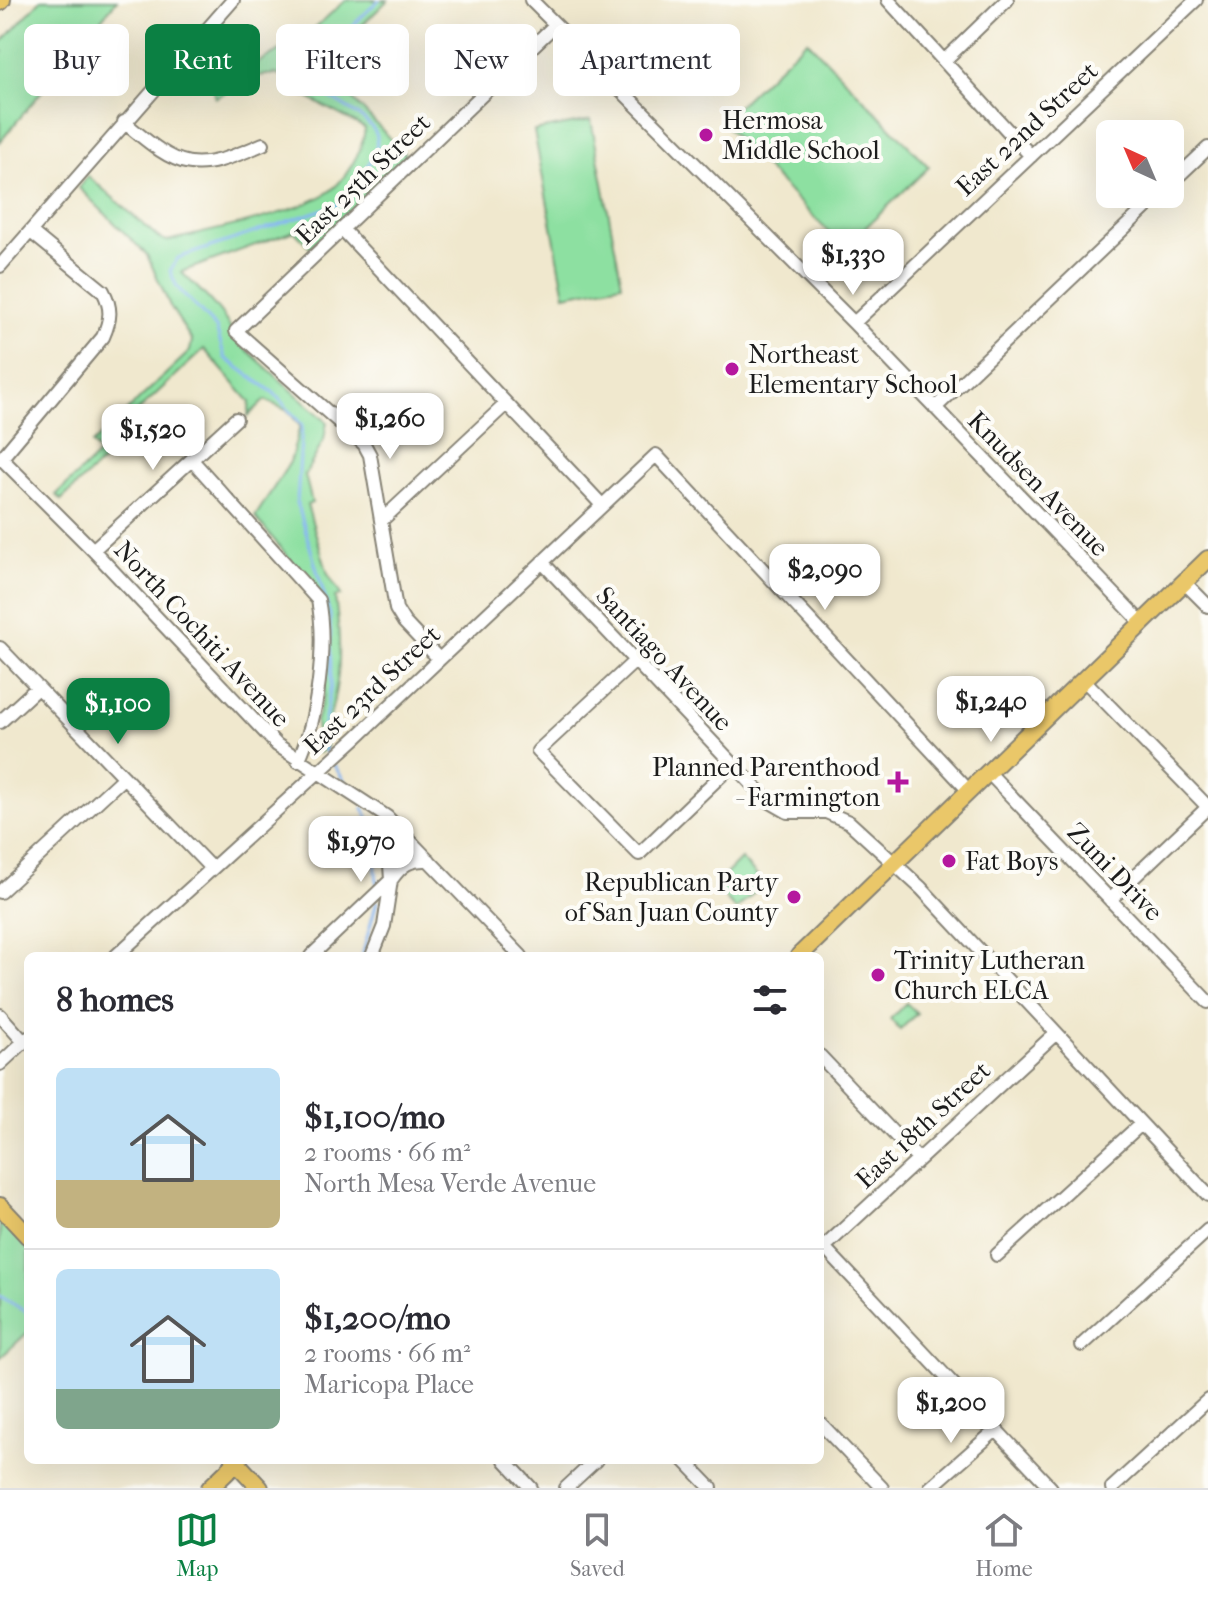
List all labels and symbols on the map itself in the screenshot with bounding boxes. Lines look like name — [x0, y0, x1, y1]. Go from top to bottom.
street label: East 22nd Street — [950, 55, 1105, 203]
place label: Hermosa Middle School — [722, 105, 880, 166]
street label: East 25th Street — [289, 107, 437, 251]
north arrow — [1096, 120, 1184, 208]
marker: Hermosa Middle School — [697, 126, 715, 144]
pin: $1,330 — [788, 229, 918, 297]
place label: Northeast Elementary School — [748, 339, 957, 400]
marker: Northeast Elementary School — [723, 360, 741, 378]
pin: $1,260 — [325, 393, 455, 461]
pin: $1,520 — [88, 404, 218, 472]
street label: Knudsen Avenue — [961, 405, 1115, 563]
street label: North Cochiti Avenue — [108, 534, 296, 734]
pin: $2,090 — [760, 544, 890, 612]
street label: Santiago Avenue — [589, 580, 739, 738]
street label: East 23rd Street — [297, 618, 447, 761]
pin: $1,240 — [926, 676, 1056, 744]
pin: $1,100 — [53, 678, 183, 746]
place label: Planned Parenthood - Farmington — [652, 752, 881, 813]
marker: Planned Parenthood - Farmington — [887, 771, 909, 793]
pin: $1,970 — [296, 816, 426, 884]
street label: Zuni Drive — [1061, 817, 1169, 927]
place label: Fat Boys — [965, 846, 1058, 877]
marker: Fat Boys — [940, 852, 958, 870]
place label: Republican Party of San Juan County — [565, 867, 779, 928]
marker: Republican Party of San Juan County — [785, 888, 803, 906]
place label: Trinity Lutheran Church ELCA — [894, 945, 1085, 1006]
marker: Trinity Lutheran Church ELCA — [869, 966, 887, 984]
street label: East 18th Street — [849, 1054, 997, 1195]
pin: $1,200 — [886, 1377, 1016, 1445]

